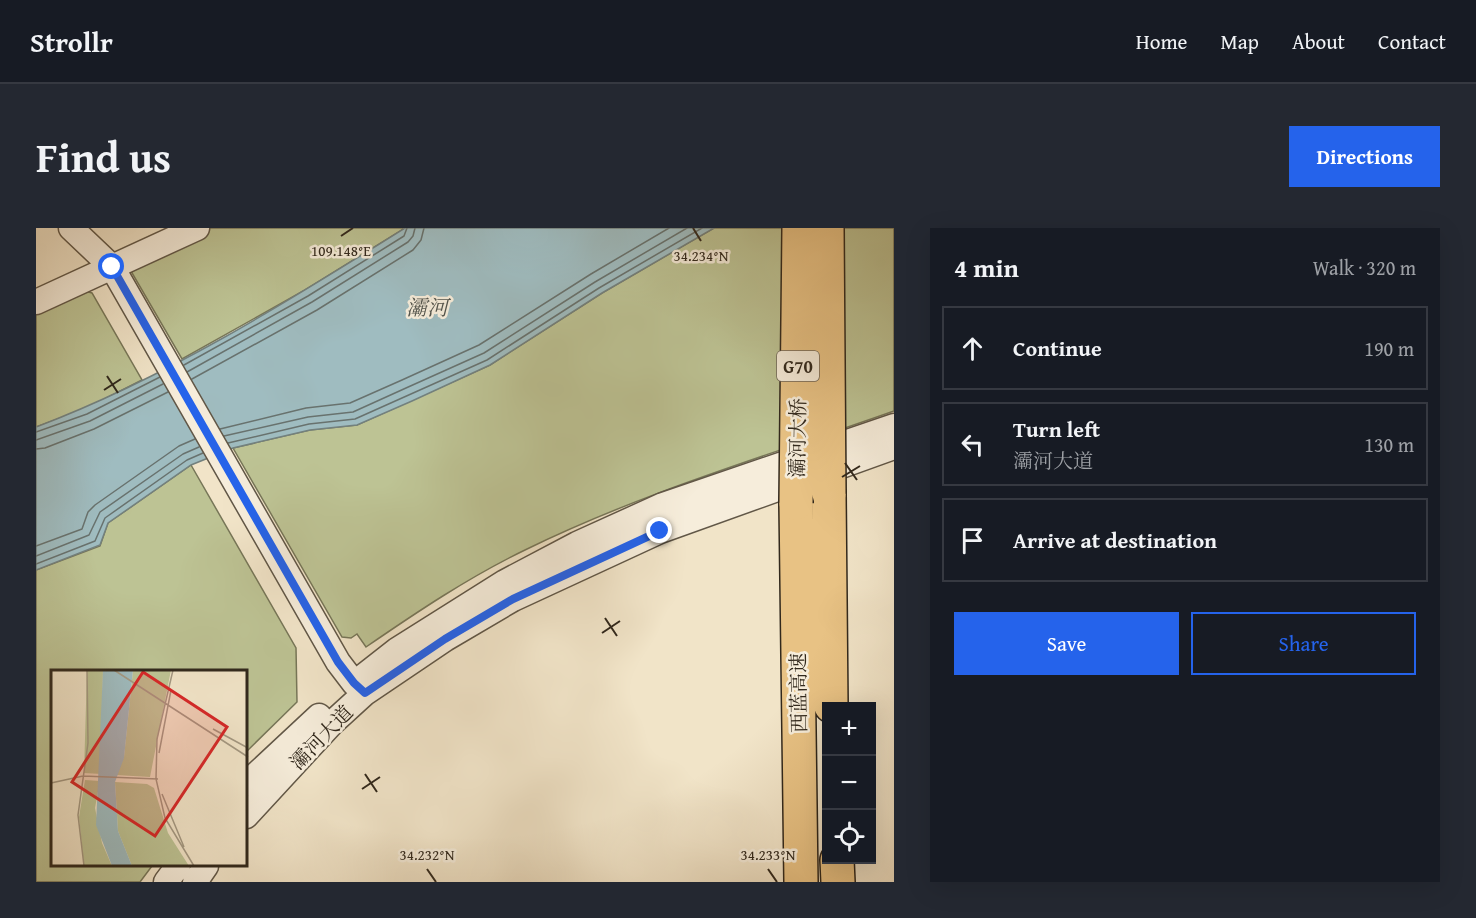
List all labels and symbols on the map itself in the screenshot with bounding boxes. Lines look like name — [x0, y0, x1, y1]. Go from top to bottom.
text: 109.148°E — [311, 240, 371, 261]
text: 34.234°N — [674, 245, 729, 266]
route start — [98, 253, 124, 279]
water label: 灞河 — [406, 292, 452, 323]
road number: G70 — [777, 351, 819, 381]
street label: 灞河大桥 — [782, 398, 812, 478]
route end — [646, 517, 672, 543]
street label: 西蓝高速 — [783, 653, 813, 733]
inset map — [51, 670, 248, 867]
street label: 灞河大道 — [283, 698, 359, 776]
text: 34.232°N — [400, 844, 455, 865]
text: 34.233°N — [741, 844, 796, 865]

